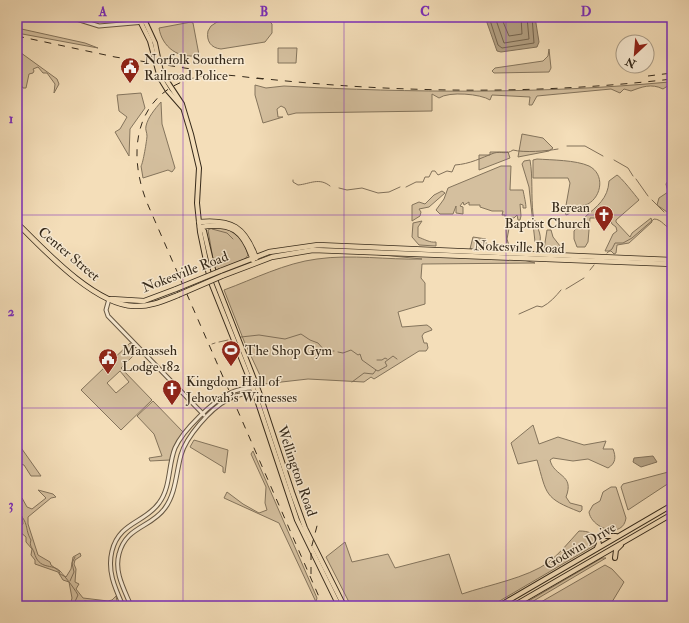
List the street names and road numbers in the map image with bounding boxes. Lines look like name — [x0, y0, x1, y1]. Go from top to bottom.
street label: Center Street — [35, 223, 104, 285]
street label: Nokesville Road — [473, 237, 565, 257]
street label: Nokesville Road — [139, 248, 231, 296]
street label: Wellington Road — [273, 423, 320, 519]
street label: Godwin Drive — [541, 519, 619, 573]

